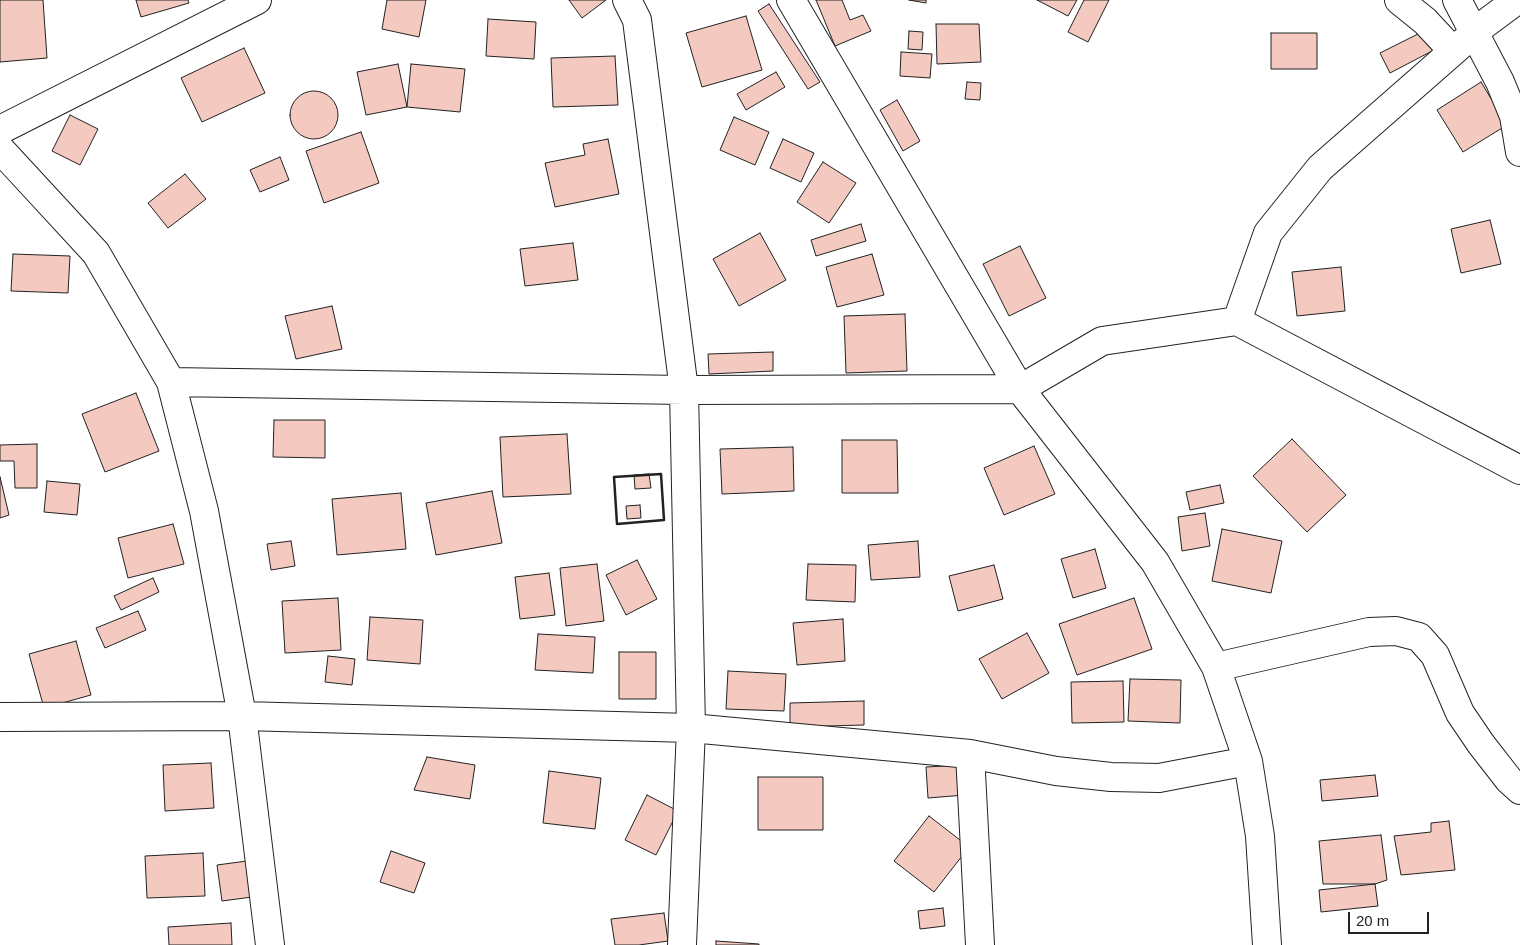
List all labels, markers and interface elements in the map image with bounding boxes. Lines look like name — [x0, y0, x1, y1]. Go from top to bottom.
scale bar — [1350, 902, 1431, 934]
text: 20 m — [1356, 912, 1389, 929]

